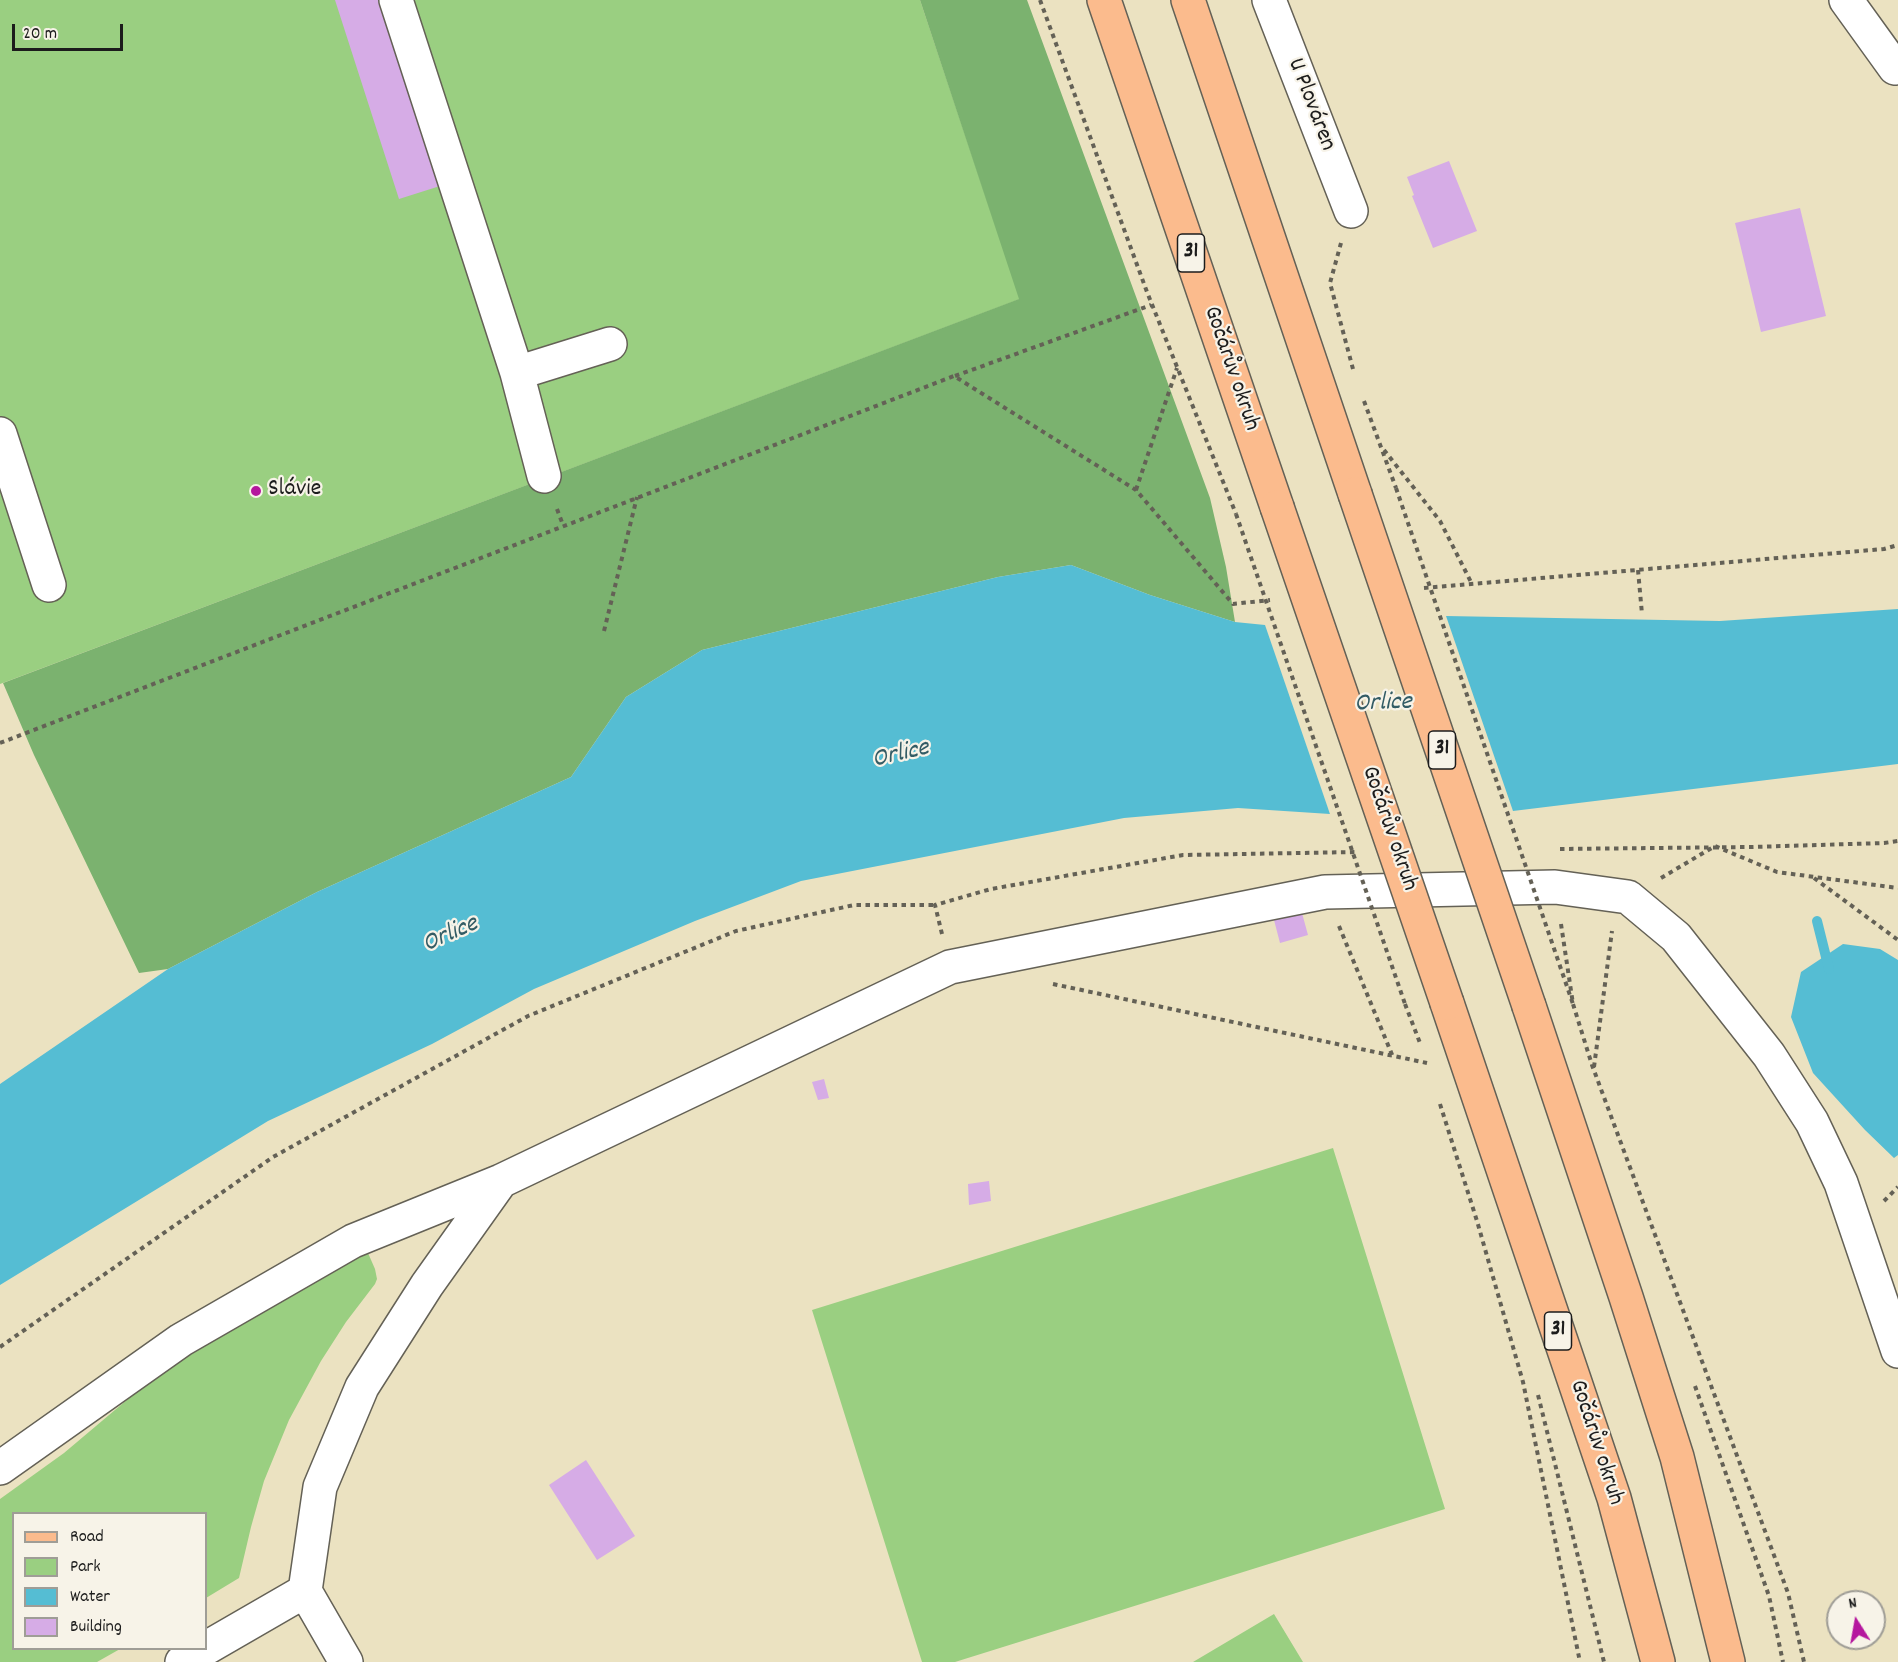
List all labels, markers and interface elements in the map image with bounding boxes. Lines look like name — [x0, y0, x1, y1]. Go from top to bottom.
scale bar — [15, 12, 126, 50]
text: 20 m — [23, 22, 57, 47]
street label: U Plováren — [1279, 55, 1341, 155]
road number: 31 — [1178, 234, 1204, 272]
street label: Gočárův okruh — [1195, 303, 1265, 435]
place label: Slávie — [268, 477, 321, 505]
marker: Slávie — [249, 484, 263, 498]
water label: Orlice — [1354, 688, 1412, 722]
road number: 31 — [1428, 731, 1456, 769]
water label: Orlice — [870, 734, 932, 778]
street label: Gočárův okruh — [1353, 763, 1423, 895]
water label: Orlice — [418, 910, 484, 962]
road number: 31 — [1544, 1312, 1572, 1350]
street label: Gočárův okruh — [1561, 1377, 1629, 1509]
legend — [12, 1512, 207, 1650]
text: Road — [70, 1525, 104, 1550]
text: Park — [70, 1555, 101, 1580]
text: Water — [70, 1585, 110, 1610]
north arrow — [1826, 1590, 1886, 1650]
text: N — [1847, 1592, 1859, 1616]
text: Building — [70, 1615, 122, 1640]

